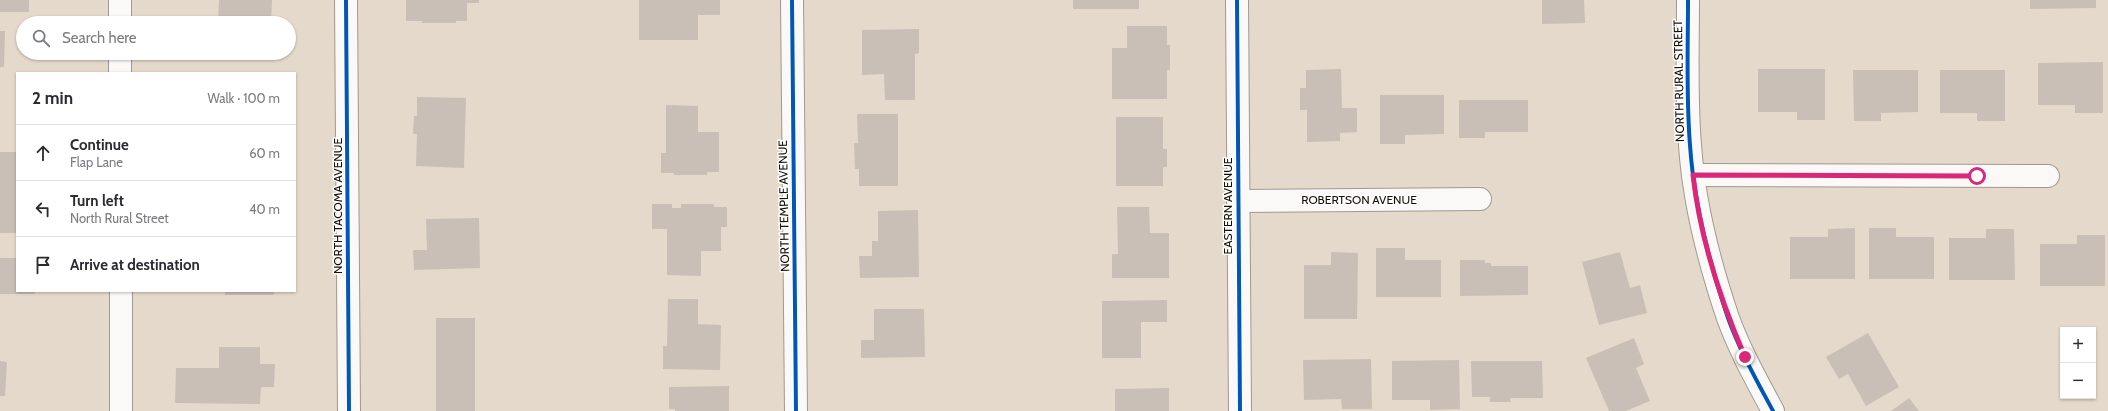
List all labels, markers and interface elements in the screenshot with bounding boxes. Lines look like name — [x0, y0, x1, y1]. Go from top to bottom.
search box — [16, 16, 296, 60]
street label: NORTH RURAL STREET — [1670, 19, 1687, 142]
icon: search — [30, 27, 52, 49]
text: Search here — [62, 29, 137, 47]
text: 2 min — [32, 88, 73, 108]
text: Walk · 100 m — [207, 90, 280, 106]
text: Continue — [70, 136, 129, 154]
street label: NORTH TACOMA AVENUE — [330, 138, 345, 274]
street label: NORTH TEMPLE AVENUE — [775, 140, 792, 272]
icon: ahead — [32, 142, 54, 164]
text: 60 m — [249, 145, 280, 161]
text: Flap Lane — [70, 154, 123, 170]
street label: EASTERN AVENUE — [1220, 157, 1235, 255]
route start — [1968, 167, 1986, 185]
text: Turn left — [70, 192, 124, 210]
street label: ROBERTSON AVENUE — [1301, 192, 1417, 207]
icon: left — [32, 198, 54, 220]
text: 40 m — [249, 201, 280, 217]
text: North Rural Street — [70, 210, 169, 226]
icon: arrive — [32, 254, 54, 276]
text: Arrive at destination — [70, 256, 200, 274]
map controls — [2060, 327, 2096, 399]
button: + — [2060, 327, 2096, 363]
route end — [1736, 348, 1754, 366]
button: − — [2060, 363, 2096, 399]

